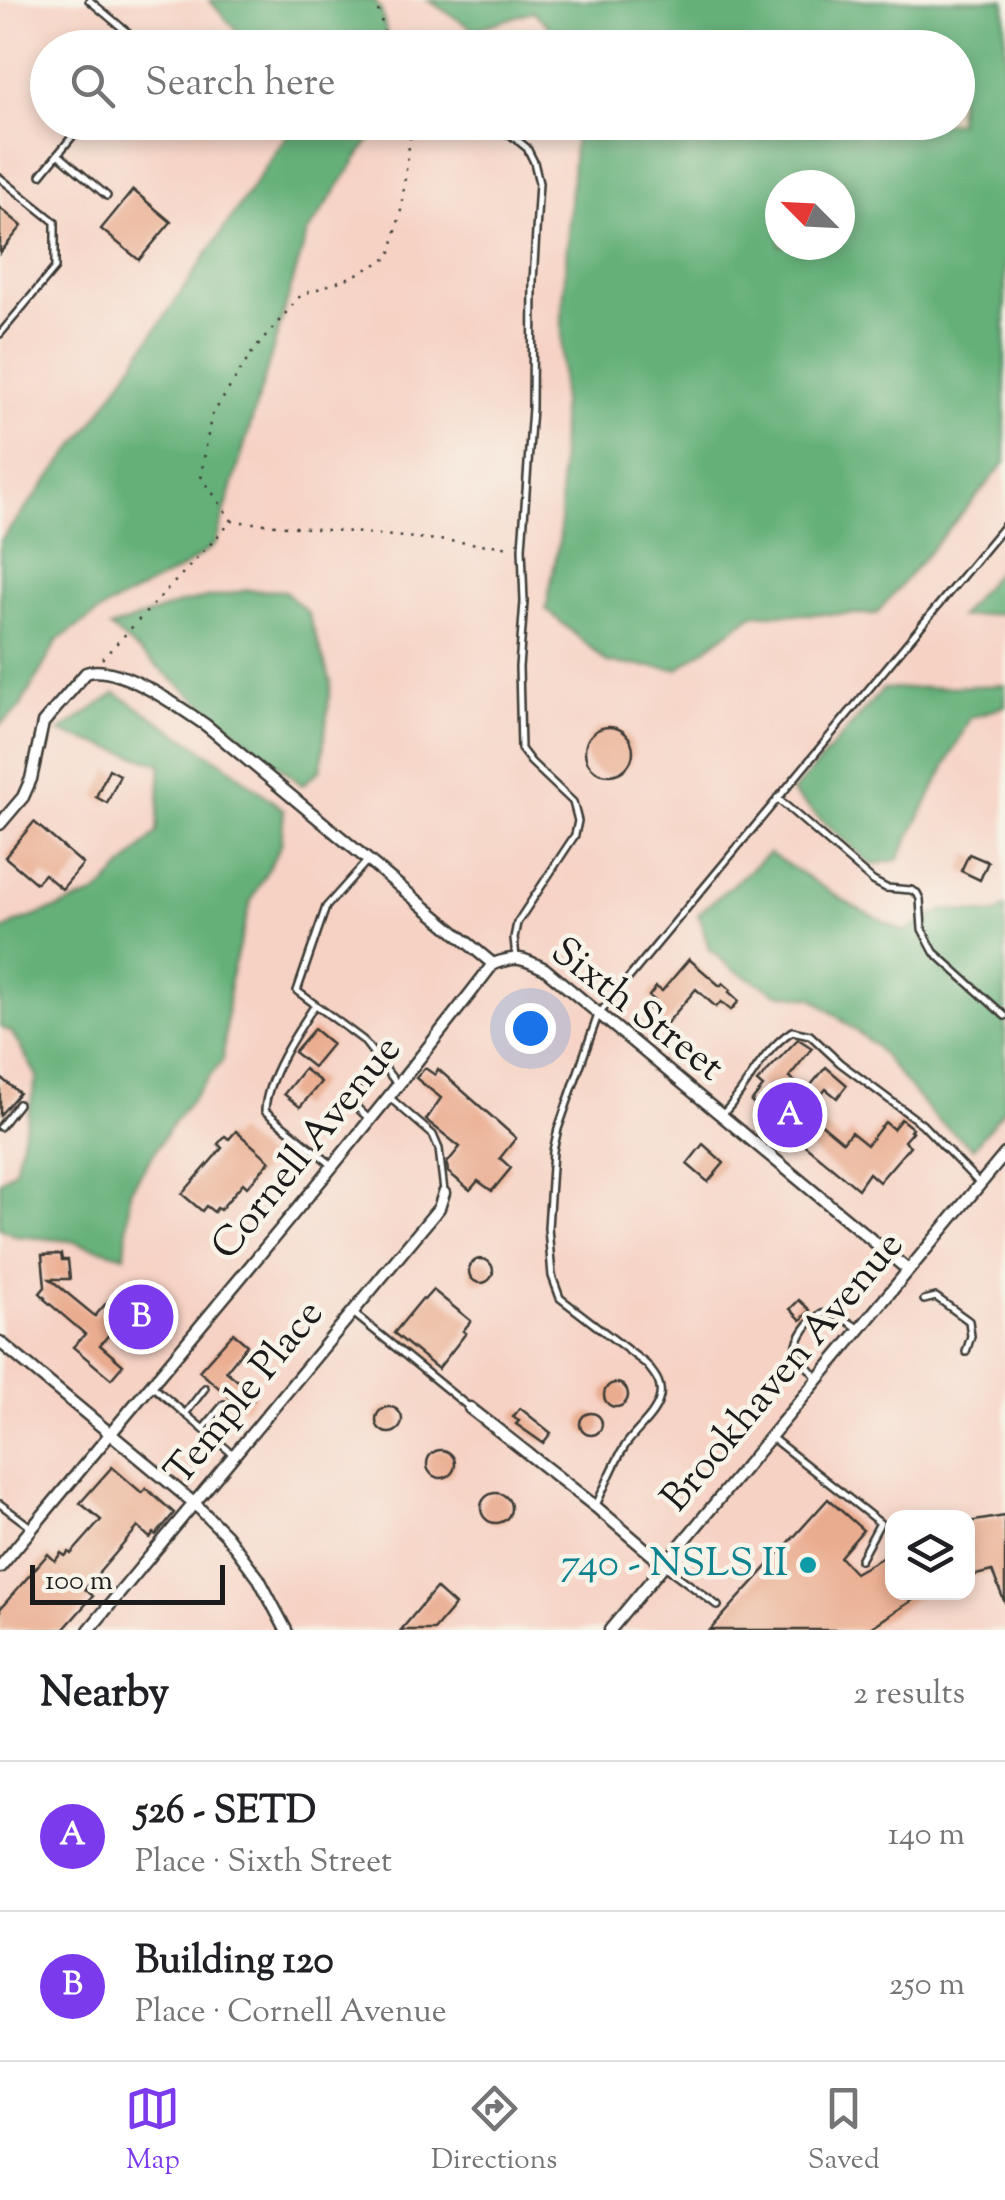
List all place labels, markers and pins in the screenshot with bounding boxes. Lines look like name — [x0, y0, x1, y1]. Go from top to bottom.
pin: A — [758, 1078, 822, 1152]
pin: B — [108, 1280, 174, 1354]
place label: 740 - NSLS II — [561, 1537, 788, 1594]
marker: 740 - NSLS II — [797, 1554, 819, 1576]

